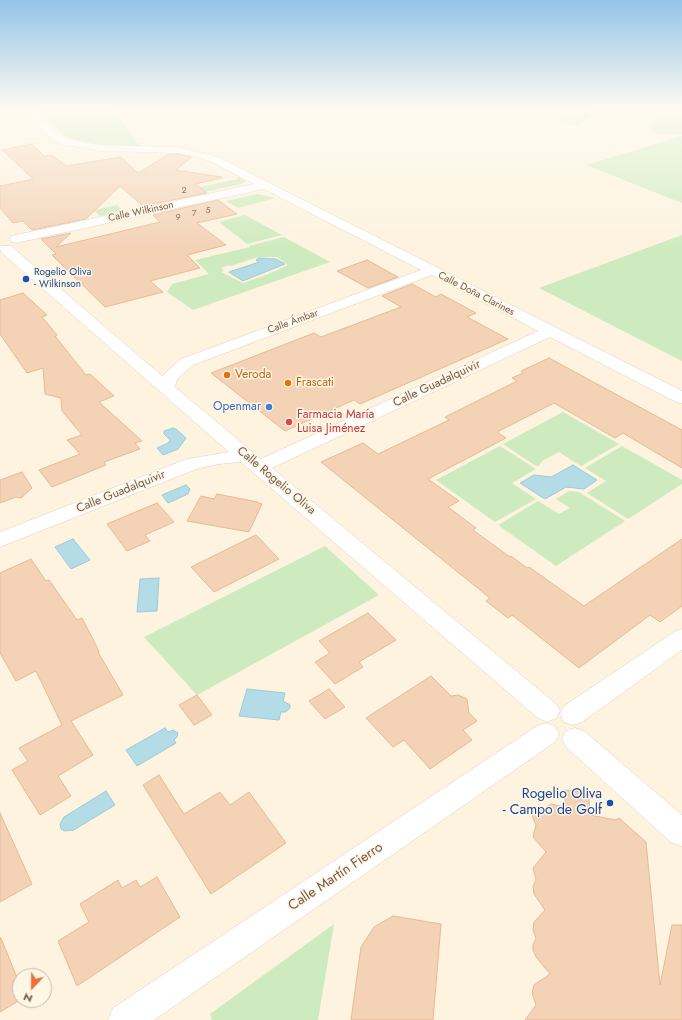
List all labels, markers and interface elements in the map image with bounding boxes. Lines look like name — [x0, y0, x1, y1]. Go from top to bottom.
house number: 2 — [181, 186, 187, 196]
street label: Calle Wilkinson — [107, 199, 175, 225]
house number: 5 — [205, 206, 211, 216]
house number: 7 — [192, 209, 196, 219]
house number: 9 — [175, 213, 181, 223]
place label: Rogelio Oliva - Wilkinson — [34, 267, 91, 290]
street label: Calle Doña Clarines — [436, 270, 516, 318]
marker: Rogelio Oliva - Wilkinson — [21, 274, 31, 284]
street label: Calle Ámbar — [266, 307, 320, 337]
street label: Calle Guadalquivir — [391, 357, 483, 411]
place label: Veroda — [235, 368, 271, 382]
marker: Veroda — [222, 370, 232, 380]
place label: Frascati — [296, 376, 334, 390]
marker: Frascati — [283, 378, 293, 388]
place label: Openmar — [213, 400, 261, 414]
marker: Openmar — [264, 402, 274, 412]
place label: Farmacia María Luisa Jiménez — [297, 408, 374, 436]
marker: Farmacia María Luisa Jiménez — [284, 417, 294, 427]
street label: Calle Rogelio Oliva — [234, 444, 318, 518]
street label: Calle Guadalquivir — [74, 468, 168, 516]
place label: Rogelio Oliva - Campo de Golf — [503, 787, 602, 820]
marker: Rogelio Oliva - Campo de Golf — [605, 798, 615, 808]
street label: Calle Martín Fierro — [286, 839, 386, 915]
north arrow — [12, 968, 52, 1008]
text: N — [21, 989, 35, 1007]

